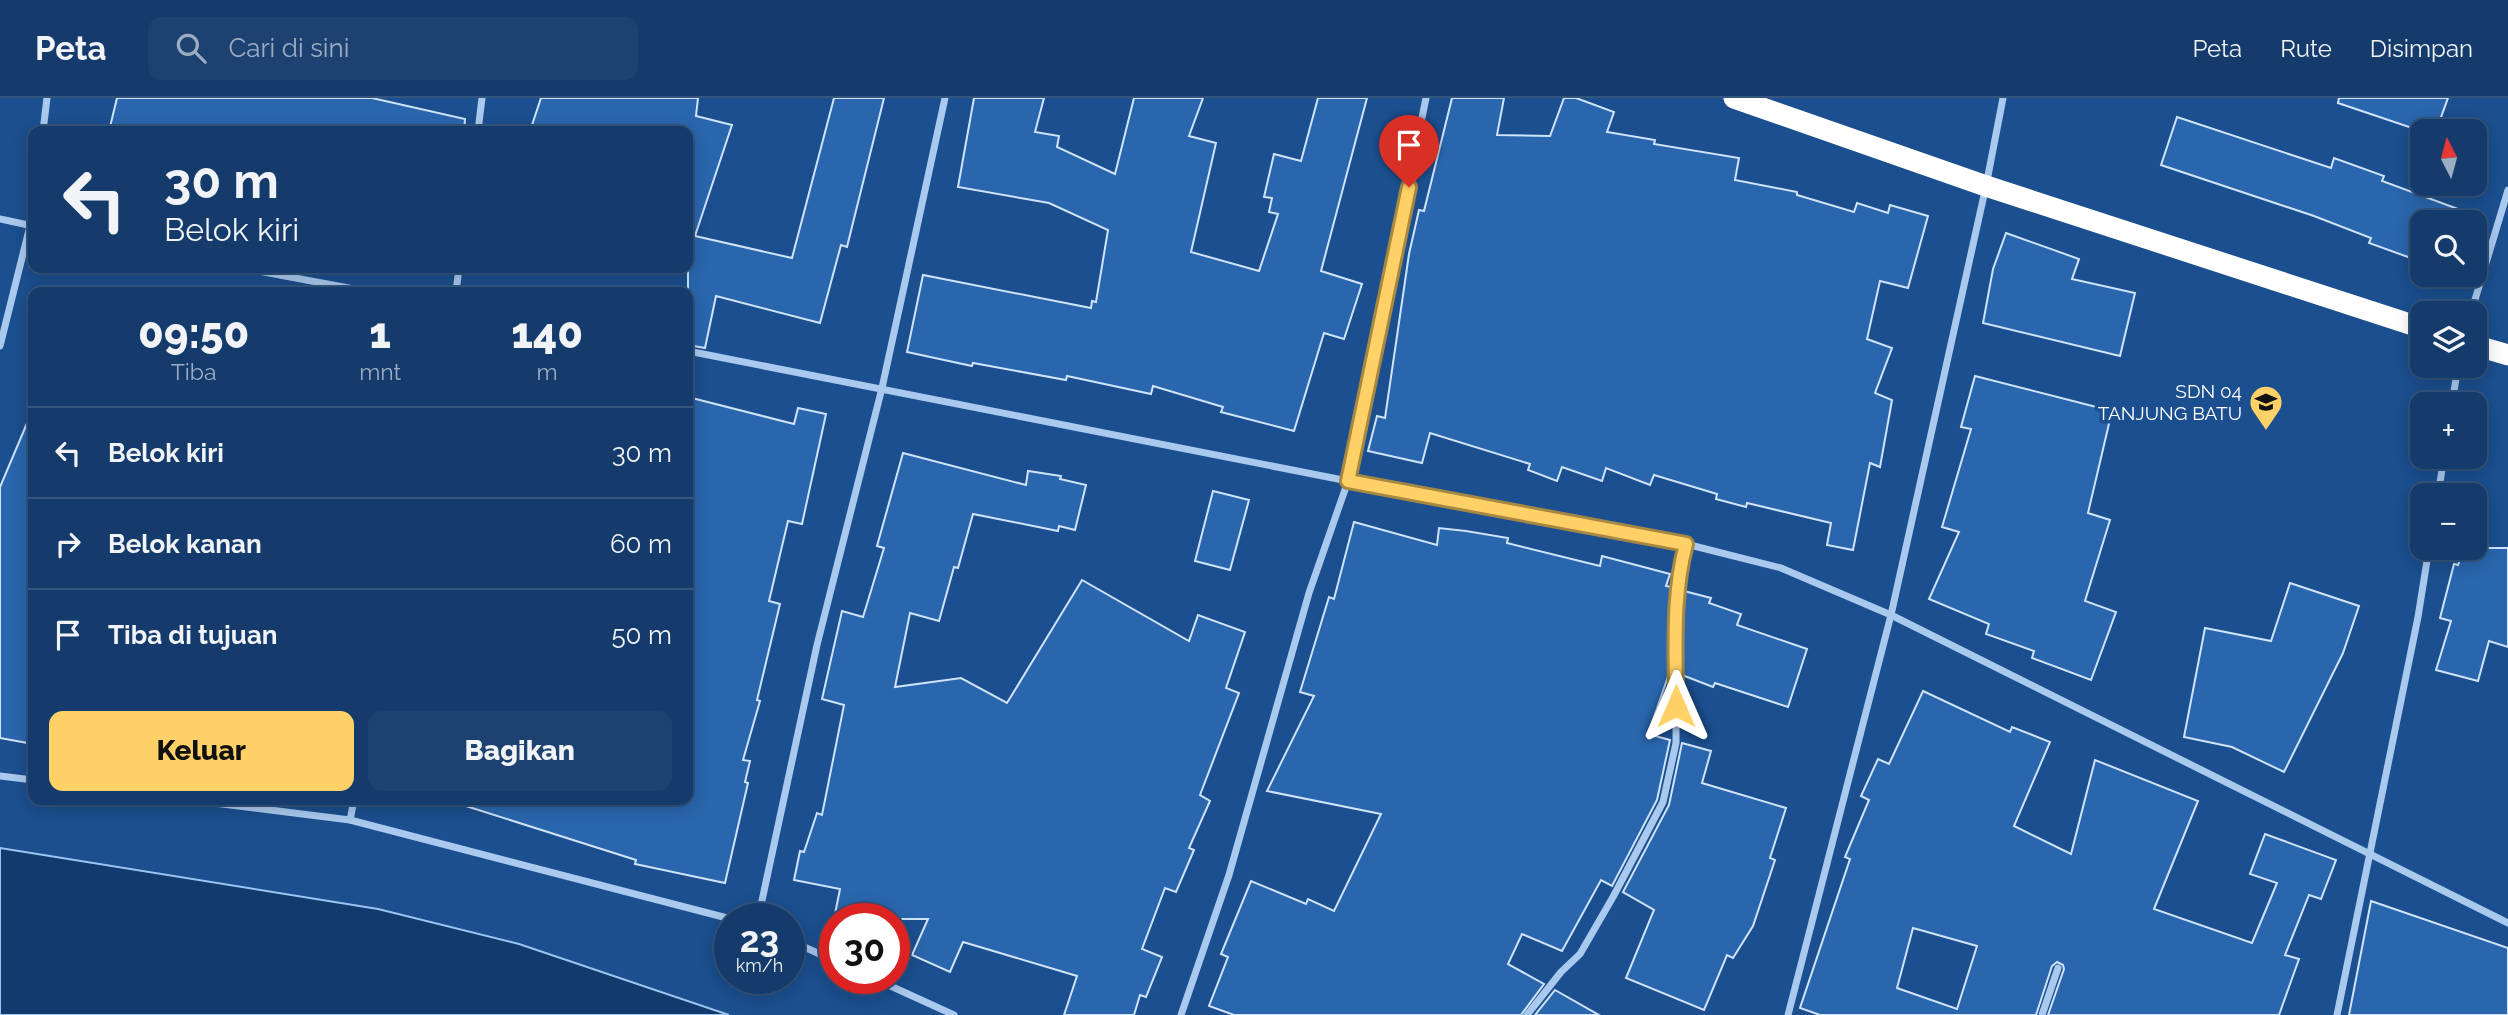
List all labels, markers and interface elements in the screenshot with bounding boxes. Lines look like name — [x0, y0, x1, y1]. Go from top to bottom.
search box — [148, 17, 638, 80]
text: Peta — [35, 29, 106, 68]
icon: search — [172, 29, 210, 67]
text: Cari di sini — [228, 33, 349, 63]
text: Peta — [2192, 34, 2242, 63]
text: Rute — [2280, 34, 2332, 63]
text: Disimpan — [2370, 34, 2473, 63]
pin — [1379, 115, 1439, 187]
north arrow — [2410, 119, 2487, 196]
map controls — [2410, 119, 2487, 560]
icon: arrive — [1390, 126, 1428, 164]
text: 30 m — [164, 152, 279, 209]
icon: left — [49, 154, 140, 245]
button: search — [2410, 210, 2487, 287]
text: Belok kiri — [164, 211, 299, 248]
button: layers — [2410, 301, 2487, 378]
text: 09:50 — [138, 309, 249, 358]
text: 1 — [369, 309, 391, 358]
text: 140 — [511, 309, 583, 358]
text: Tiba — [171, 358, 216, 385]
text: mnt — [359, 358, 401, 385]
text: m — [537, 358, 558, 385]
place label: SDN 04 TANJUNG BATU — [2098, 380, 2242, 424]
school or university icon: SDN 04 TANJUNG BATU — [2247, 383, 2285, 432]
button: + — [2410, 392, 2487, 469]
icon: left — [49, 434, 87, 472]
text: Belok kiri — [108, 438, 224, 468]
text: 30 m — [612, 438, 672, 468]
button: − — [2410, 483, 2487, 560]
icon: right — [49, 525, 87, 563]
text: Belok kanan — [108, 529, 262, 559]
text: 60 m — [610, 529, 672, 559]
icon: arrive — [49, 616, 87, 654]
text: Tiba di tujuan — [108, 620, 278, 650]
text: 50 m — [611, 620, 672, 650]
position arrow — [1639, 669, 1713, 743]
button: Keluar — [49, 711, 354, 791]
button: Bagikan — [368, 711, 672, 791]
speed limit sign: 30 — [819, 903, 910, 994]
text: 23 — [740, 919, 779, 960]
text: km/h — [736, 955, 783, 976]

